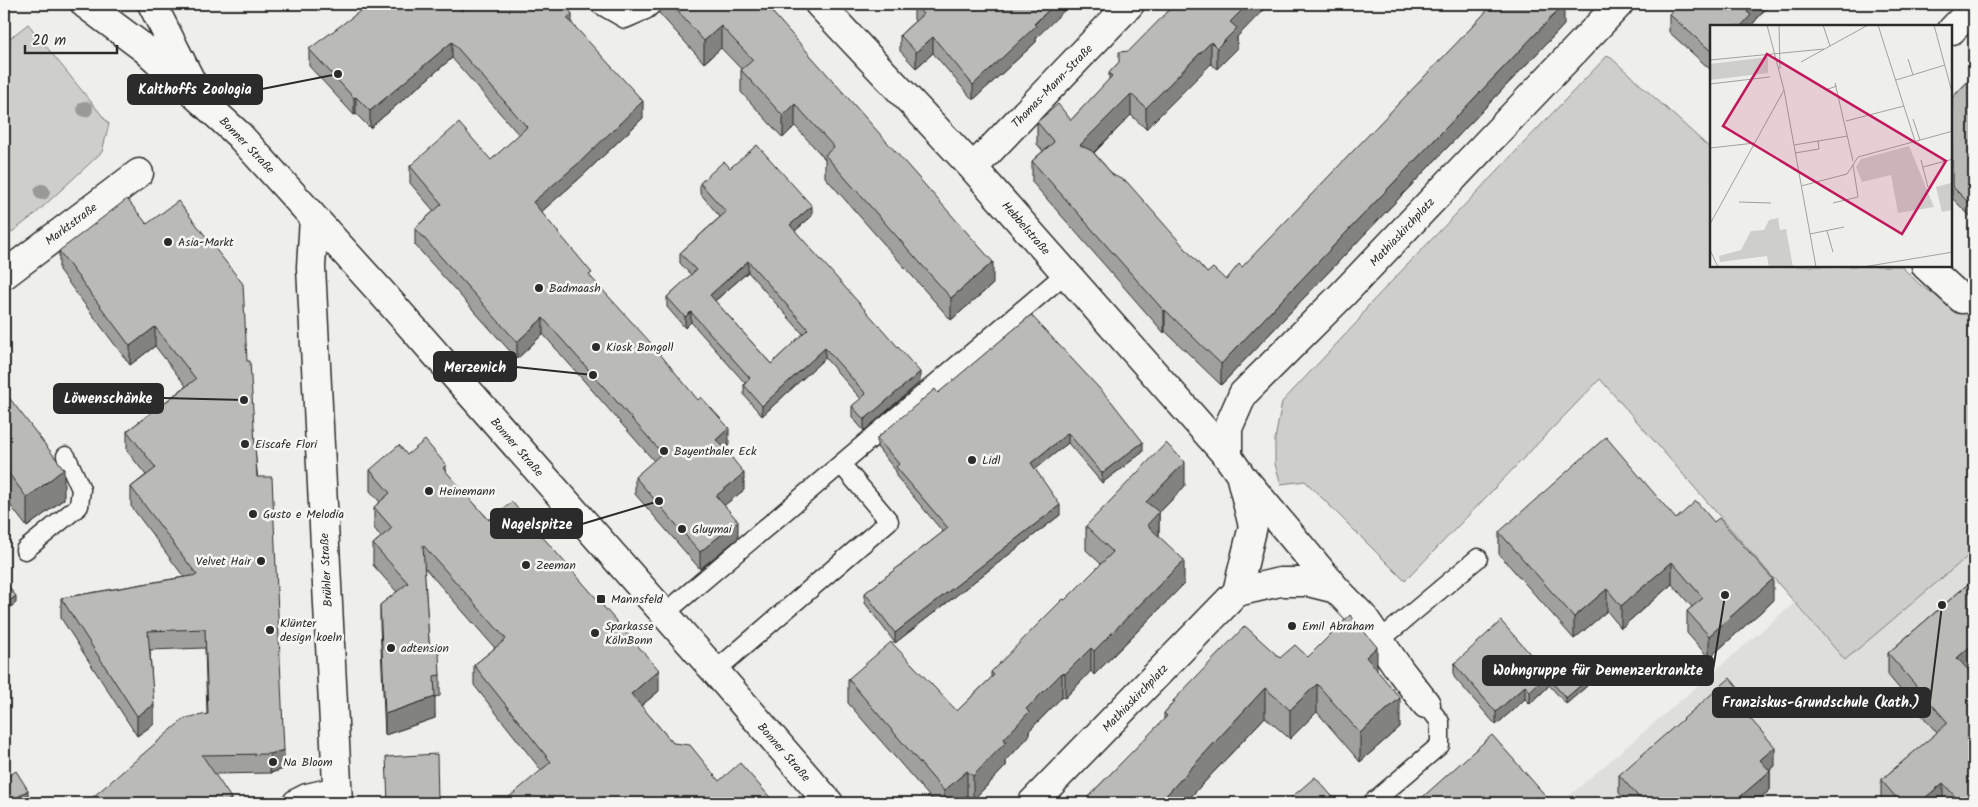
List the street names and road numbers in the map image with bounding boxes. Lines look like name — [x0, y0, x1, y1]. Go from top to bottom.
street label: Thomas-Mann-Straße — [1007, 40, 1098, 133]
street label: Bonner Straße — [214, 112, 279, 179]
street label: Mathiaskirchplatz — [1365, 194, 1439, 271]
street label: Hebbelstraße — [997, 197, 1055, 260]
street label: Marktstraße — [41, 198, 102, 250]
street label: Bonner Straße — [485, 414, 548, 482]
street label: Brühler Straße — [315, 532, 338, 607]
street label: Mathiaskirchplatz — [1098, 660, 1173, 737]
street label: Bonner Straße — [752, 719, 815, 787]

